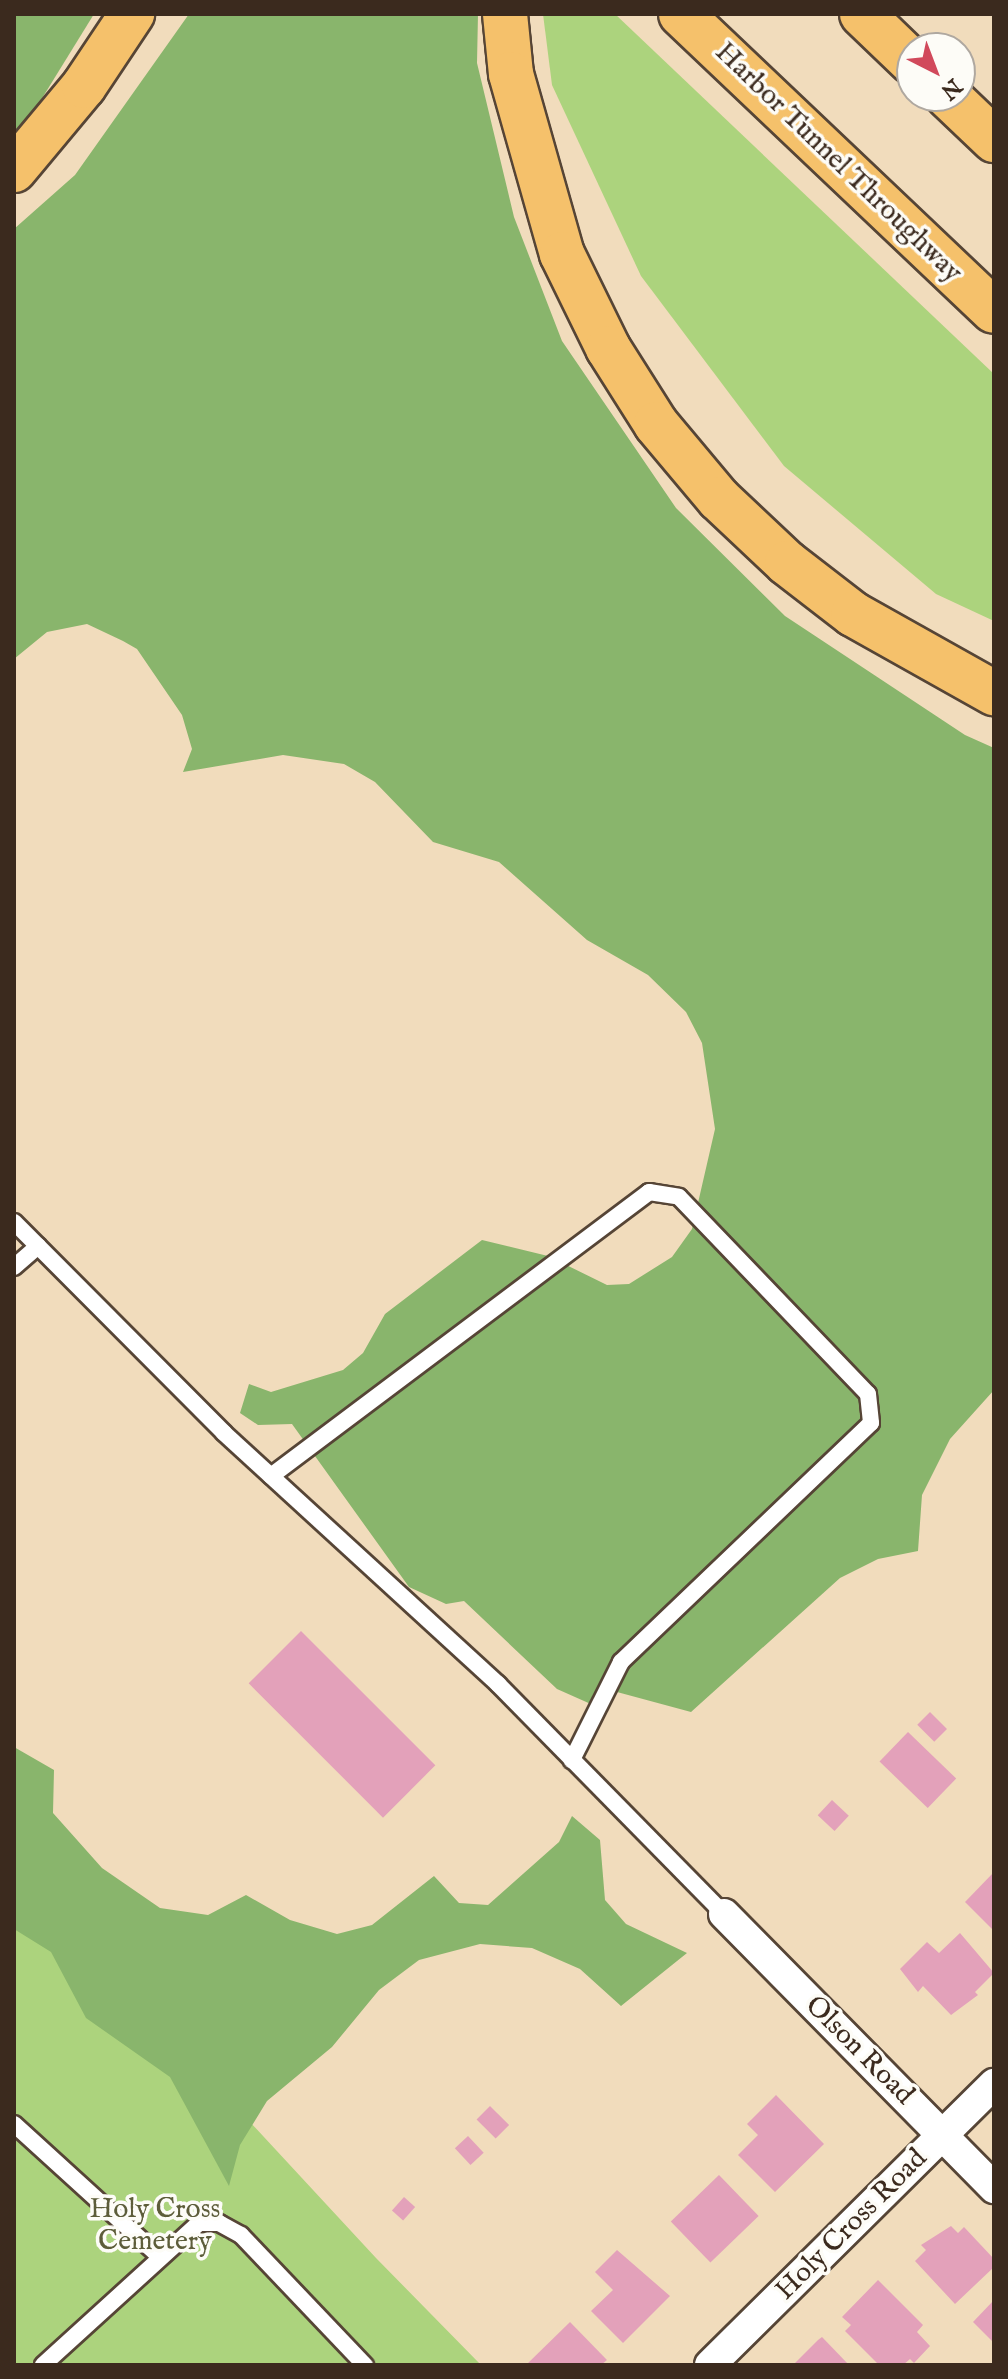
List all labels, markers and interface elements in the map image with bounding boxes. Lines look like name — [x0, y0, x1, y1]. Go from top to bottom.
north arrow — [896, 32, 976, 112]
street label: Harbor Tunnel Throughway — [707, 36, 969, 290]
text: N — [934, 72, 967, 105]
street label: Olson Road — [798, 1990, 920, 2112]
street label: Holy Cross Road — [769, 2142, 935, 2308]
park label: Holy Cross Cemetery — [90, 2193, 220, 2259]

